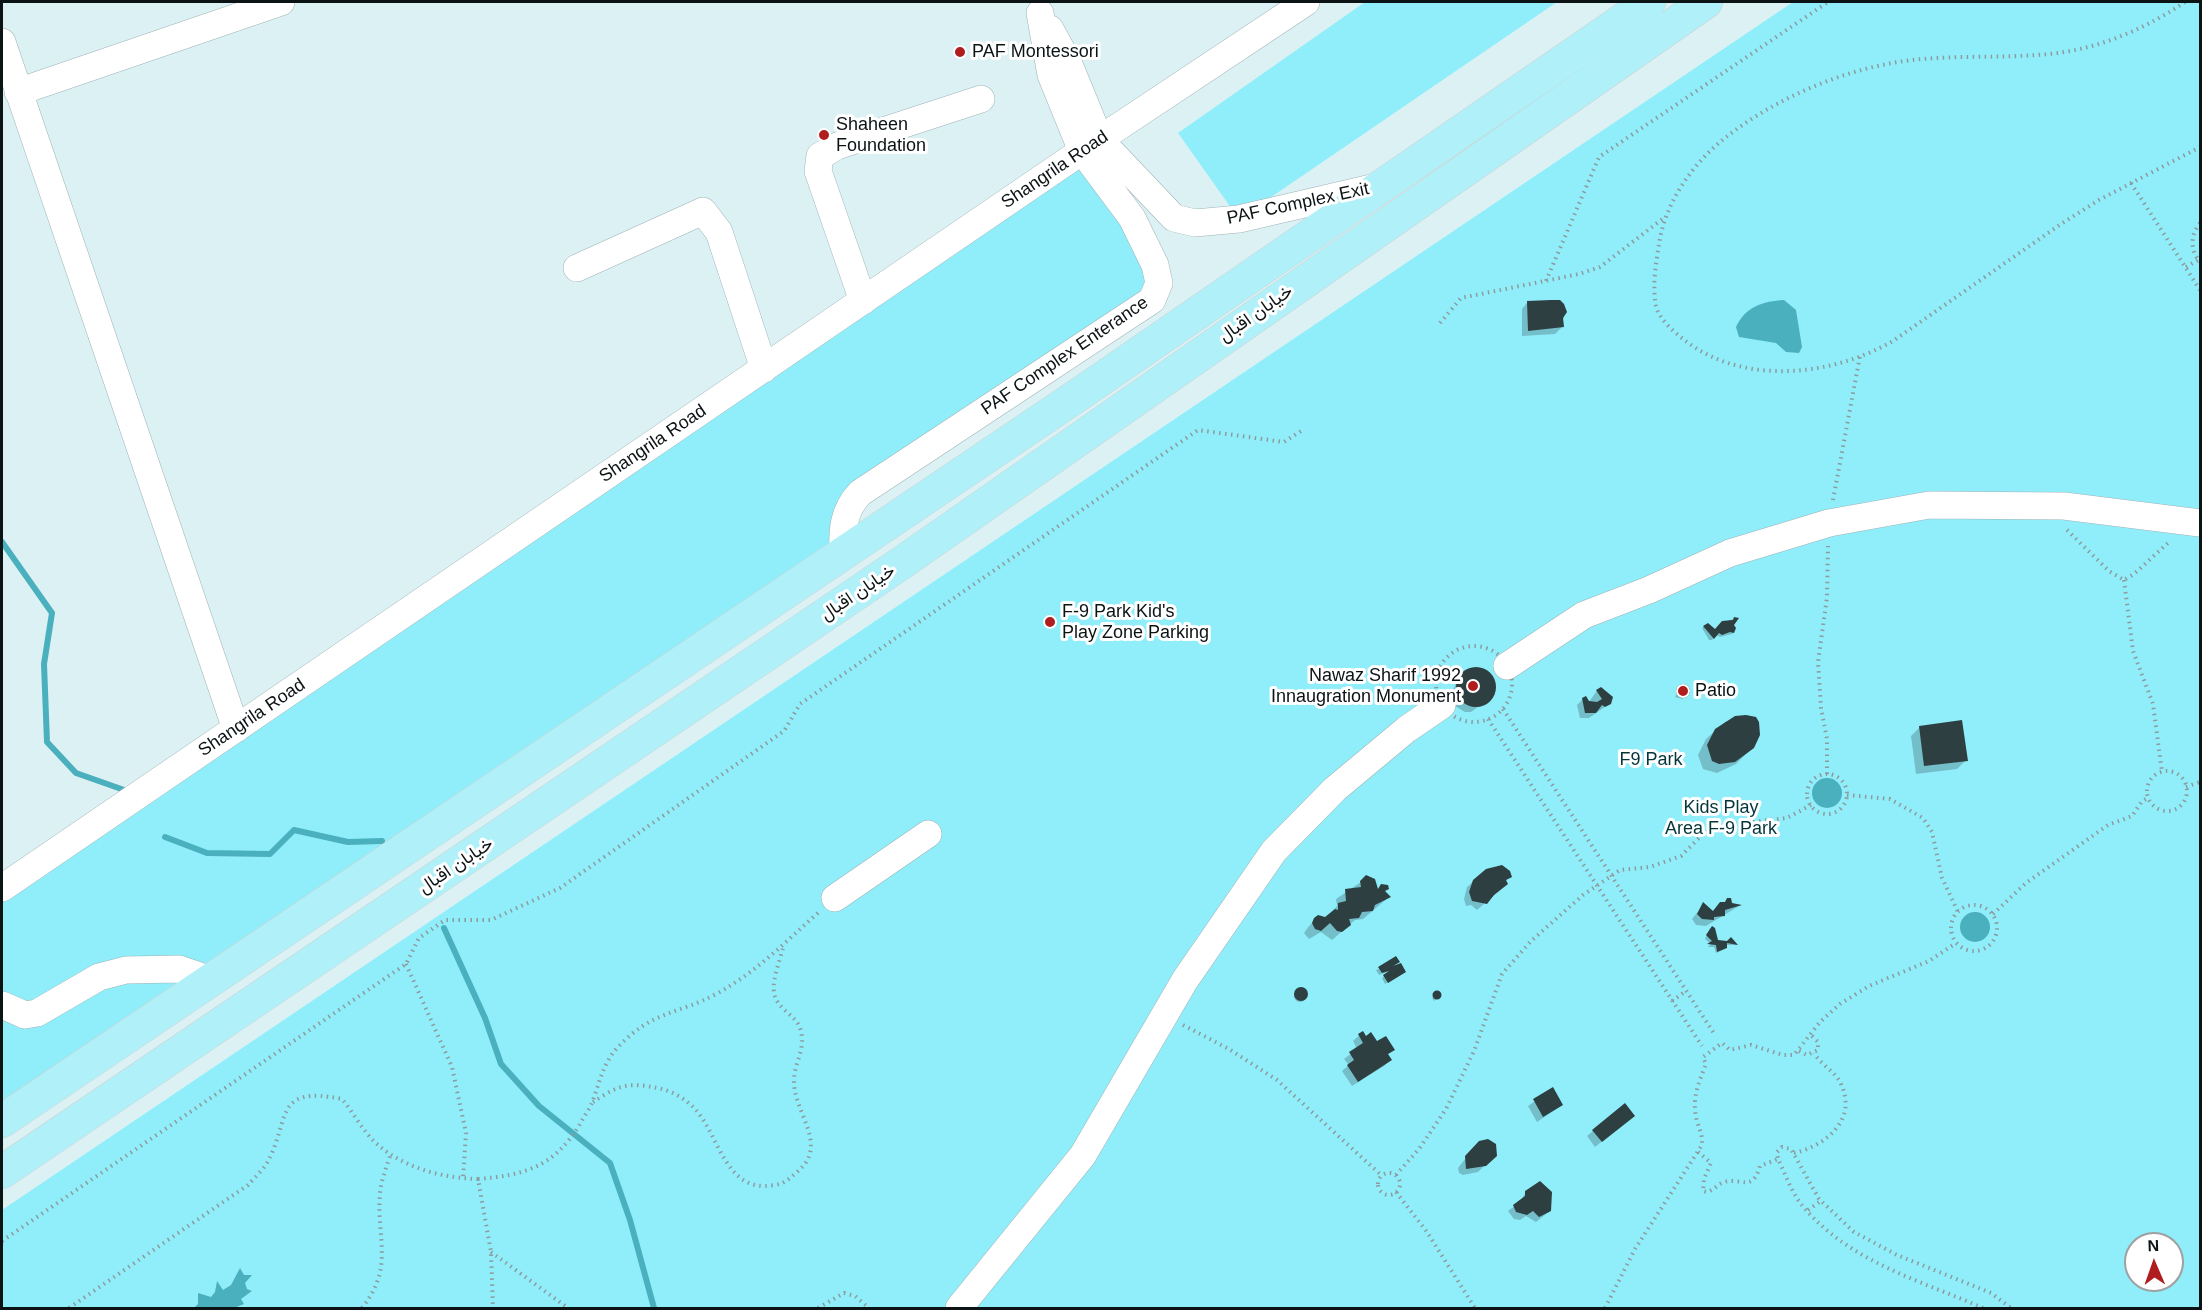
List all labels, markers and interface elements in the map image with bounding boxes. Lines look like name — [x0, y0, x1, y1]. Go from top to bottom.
place label: PAF Montessori — [972, 41, 1099, 63]
marker: PAF Montessori — [953, 45, 967, 59]
place label: Shaheen Foundation — [836, 114, 926, 156]
street label: Shangrila Road — [998, 126, 1112, 214]
marker: Shaheen Foundation — [817, 128, 831, 142]
street label: PAF Complex Exit — [1225, 178, 1371, 230]
street label: خیابان اقبال — [1215, 281, 1297, 347]
street label: PAF Complex Enterance — [977, 292, 1153, 420]
street label: Shangrila Road — [596, 400, 710, 488]
street label: خیابان اقبال — [817, 560, 899, 626]
place label: F-9 Park Kid's Play Zone Parking — [1062, 601, 1209, 644]
marker: F-9 Park Kid's Play Zone Parking — [1043, 615, 1057, 629]
place label: Nawaz Sharif 1992 Innaugration Monument — [1271, 665, 1461, 708]
street label: Shangrila Road — [195, 674, 309, 762]
marker: Nawaz Sharif 1992 Innaugration Monument — [1466, 679, 1480, 693]
place label: Patio — [1695, 680, 1736, 702]
marker: Patio — [1676, 684, 1690, 698]
park label: F9 Park — [1619, 749, 1683, 771]
park label: Kids Play Area F-9 Park — [1665, 797, 1777, 840]
street label: خیابان اقبال — [415, 833, 497, 899]
north arrow — [2124, 1232, 2184, 1292]
text: N — [2147, 1237, 2159, 1254]

